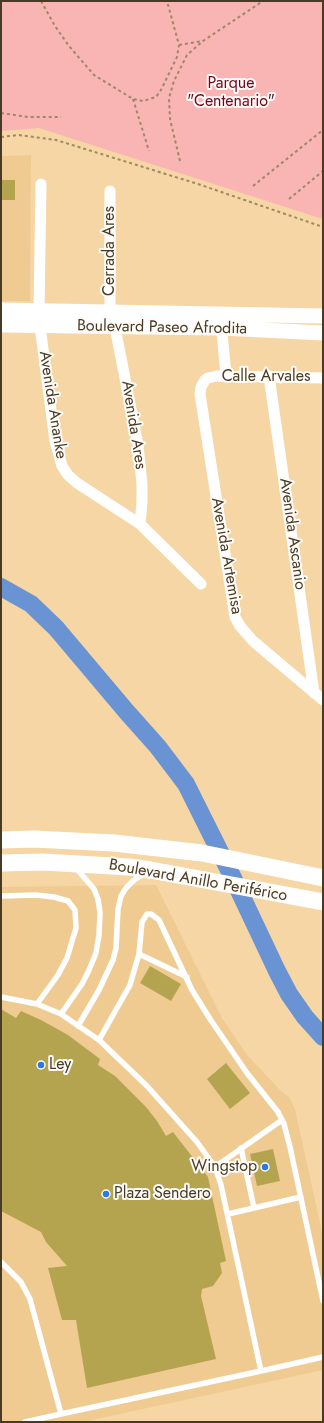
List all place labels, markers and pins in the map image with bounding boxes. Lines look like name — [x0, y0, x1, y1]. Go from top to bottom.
place label: Ley — [49, 1055, 71, 1075]
marker: Ley — [36, 1060, 46, 1070]
place label: Wingstop — [191, 1157, 257, 1177]
marker: Wingstop — [260, 1162, 270, 1172]
place label: Plaza Sendero — [114, 1184, 211, 1204]
marker: Plaza Sendero — [101, 1189, 111, 1199]

